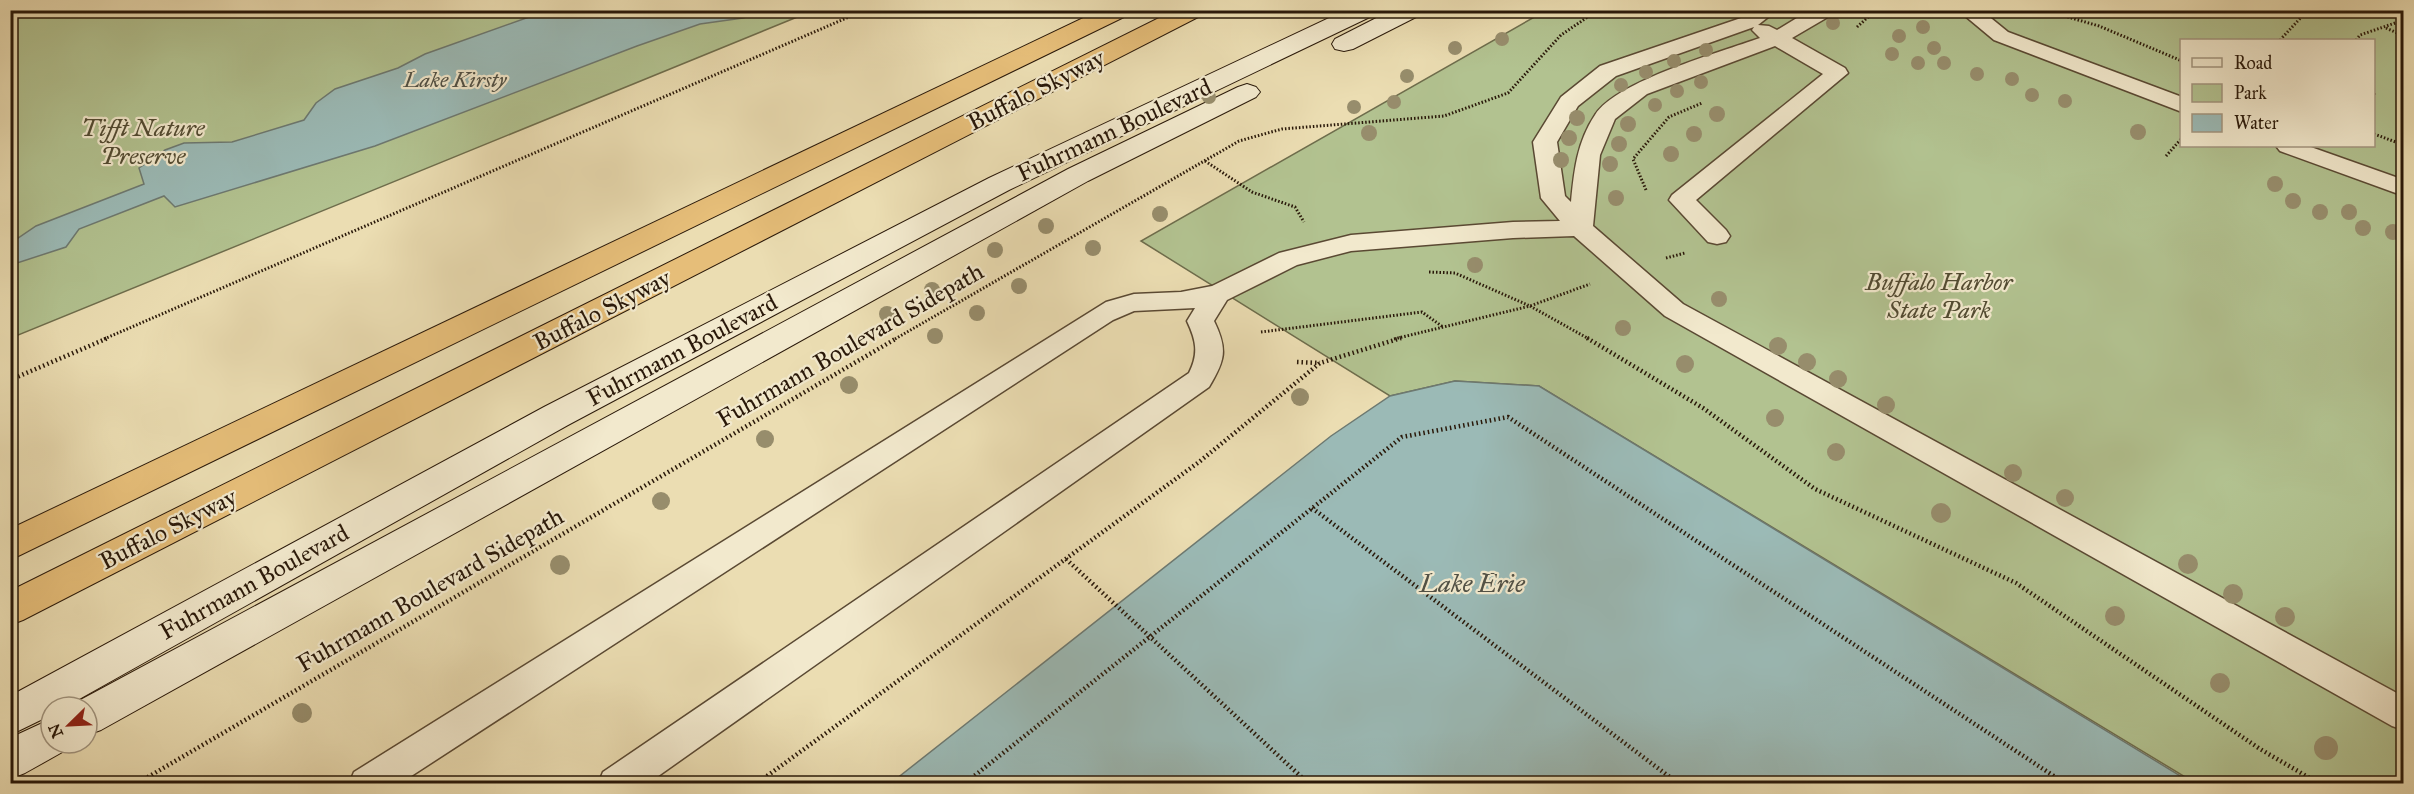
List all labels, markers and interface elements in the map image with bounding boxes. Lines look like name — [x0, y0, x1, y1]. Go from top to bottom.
legend — [2180, 39, 2375, 147]
street label: Buffalo Skyway — [962, 42, 1110, 137]
text: Road — [2234, 52, 2272, 74]
water label: Lake Kirsty — [403, 66, 507, 93]
street label: Fuhrmann Boulevard — [1012, 72, 1216, 188]
text: Park — [2234, 82, 2267, 104]
text: Water — [2234, 112, 2279, 134]
park label: Tifft Nature Preserve — [81, 113, 206, 171]
street label: Fuhrmann Boulevard Sidepath — [711, 256, 989, 434]
street label: Buffalo Skyway — [528, 262, 676, 357]
park label: Buffalo Harbor State Park — [1865, 267, 2014, 325]
street label: Fuhrmann Boulevard — [581, 287, 783, 413]
street label: Buffalo Skyway — [94, 481, 242, 576]
street label: Fuhrmann Boulevard Sidepath — [291, 501, 569, 679]
street label: Fuhrmann Boulevard — [154, 518, 354, 646]
water label: Lake Erie — [1418, 567, 1526, 599]
north arrow — [39, 695, 99, 755]
text: N — [44, 720, 67, 741]

